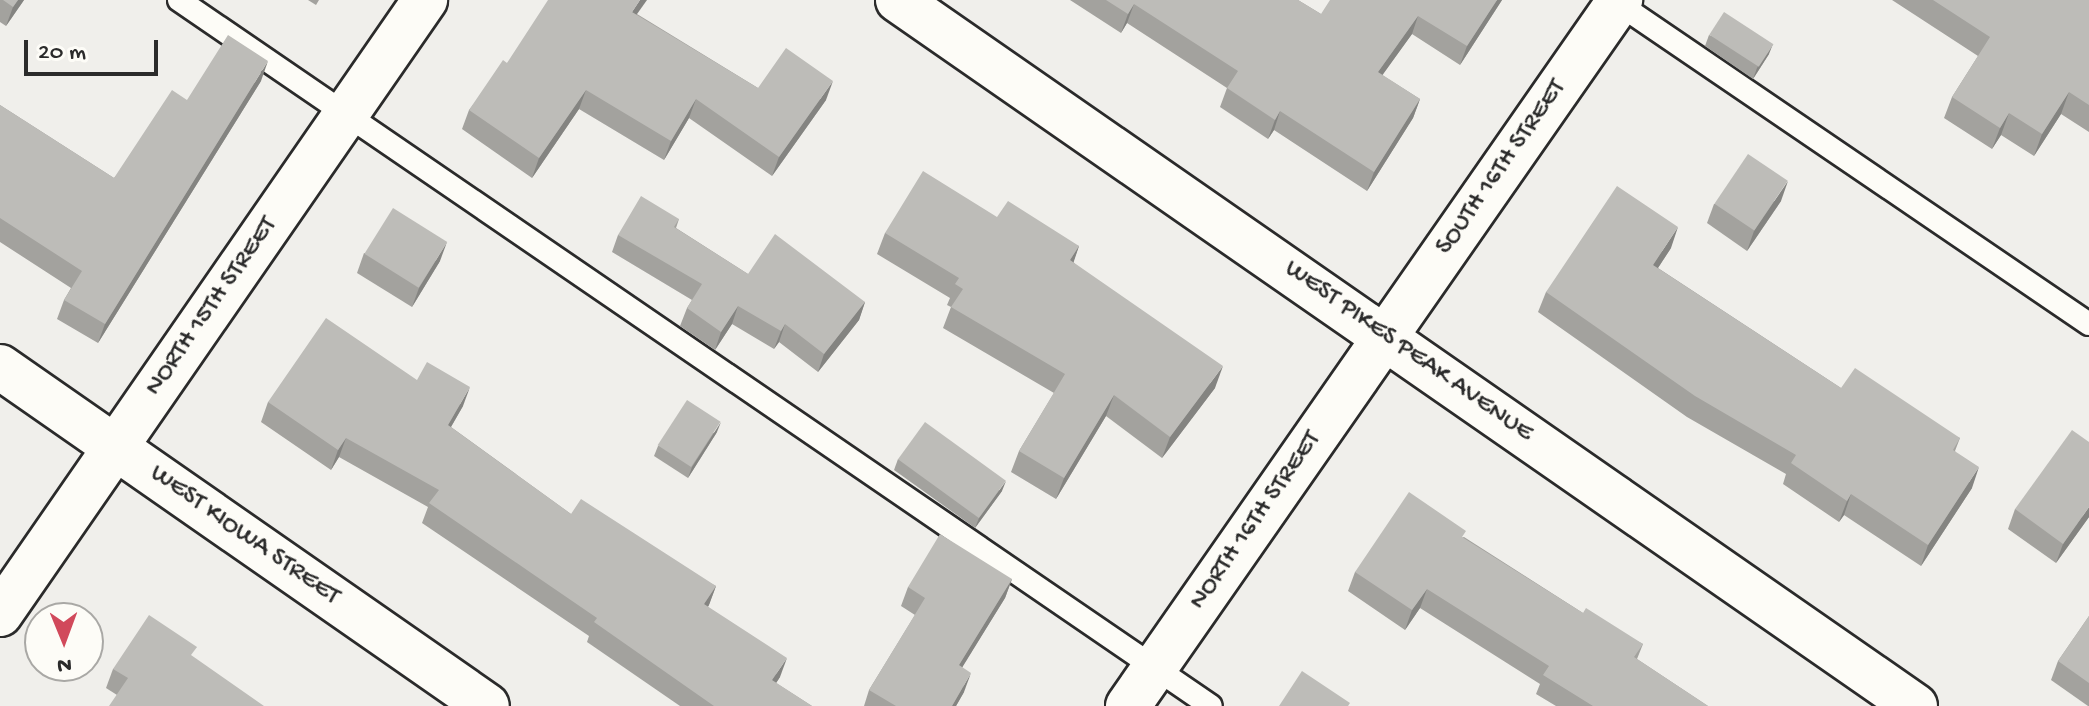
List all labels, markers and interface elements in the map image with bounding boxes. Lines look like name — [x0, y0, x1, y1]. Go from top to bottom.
scale bar — [28, 24, 162, 74]
text: 20 m — [38, 39, 86, 68]
street label: SOUTH 16TH STREET — [1430, 74, 1574, 262]
street label: NORTH 15TH STREET — [139, 212, 285, 402]
street label: WEST PIKES PEAK AVENUE — [1278, 254, 1538, 450]
street label: NORTH 16TH STREET — [1183, 426, 1329, 616]
street label: WEST KIOWA STREET — [143, 459, 345, 613]
north arrow — [24, 602, 104, 682]
text: N — [57, 651, 72, 677]

